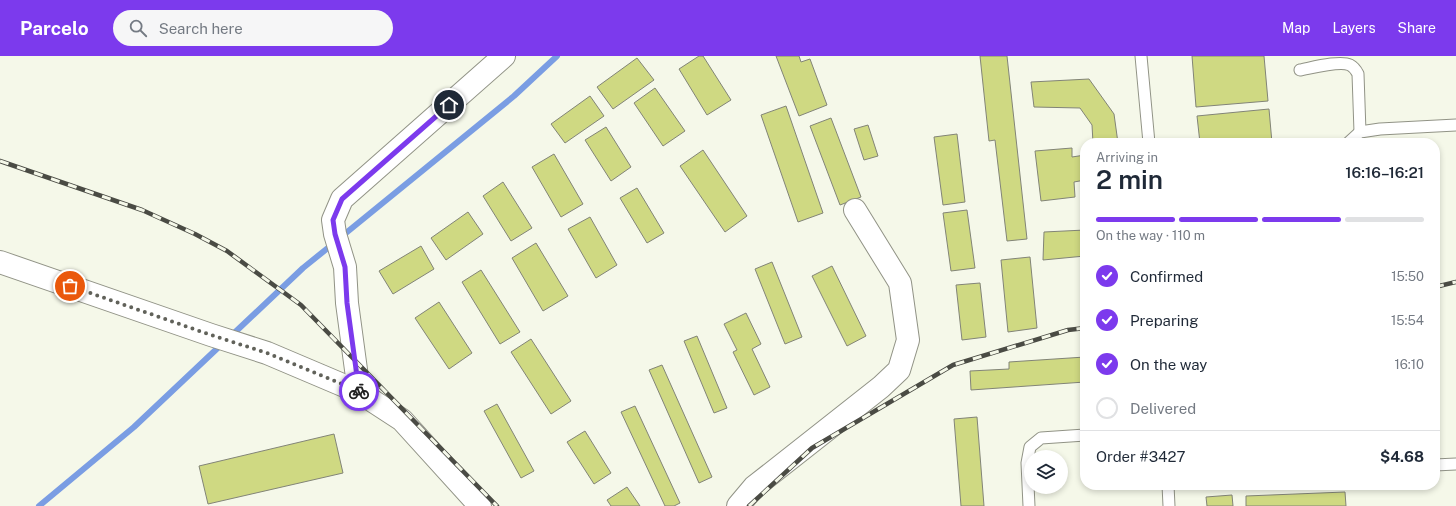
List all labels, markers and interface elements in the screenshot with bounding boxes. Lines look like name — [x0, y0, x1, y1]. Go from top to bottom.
search box — [113, 10, 393, 46]
text: Parcelo — [20, 17, 89, 39]
icon: search — [127, 17, 149, 39]
text: Search here — [159, 20, 243, 37]
text: Map — [1282, 20, 1310, 36]
text: Layers — [1332, 20, 1376, 36]
text: Share — [1398, 20, 1436, 36]
pin — [432, 88, 466, 122]
icon: home — [438, 94, 460, 116]
text: Arriving in — [1096, 150, 1158, 165]
text: 2 min — [1096, 164, 1163, 195]
text: 16:16–16:21 — [1345, 164, 1424, 181]
text: On the way · 110 m — [1096, 228, 1205, 243]
icon: check — [1096, 265, 1118, 287]
text: Confirmed — [1130, 268, 1203, 285]
pin — [53, 269, 87, 303]
text: 15:50 — [1391, 269, 1424, 284]
icon: bag — [59, 275, 81, 297]
icon: check — [1096, 309, 1118, 331]
text: Preparing — [1130, 312, 1199, 329]
text: 15:54 — [1391, 313, 1424, 328]
icon: check — [1096, 353, 1118, 375]
text: On the way — [1130, 356, 1207, 373]
text: 16:10 — [1394, 357, 1424, 372]
courier — [339, 371, 379, 411]
icon: bike — [348, 380, 370, 402]
text: Delivered — [1130, 400, 1196, 417]
text: Order #3427 — [1096, 448, 1185, 465]
text: $4.68 — [1380, 448, 1424, 465]
map controls — [1024, 450, 1068, 494]
button: layers — [1024, 450, 1068, 494]

